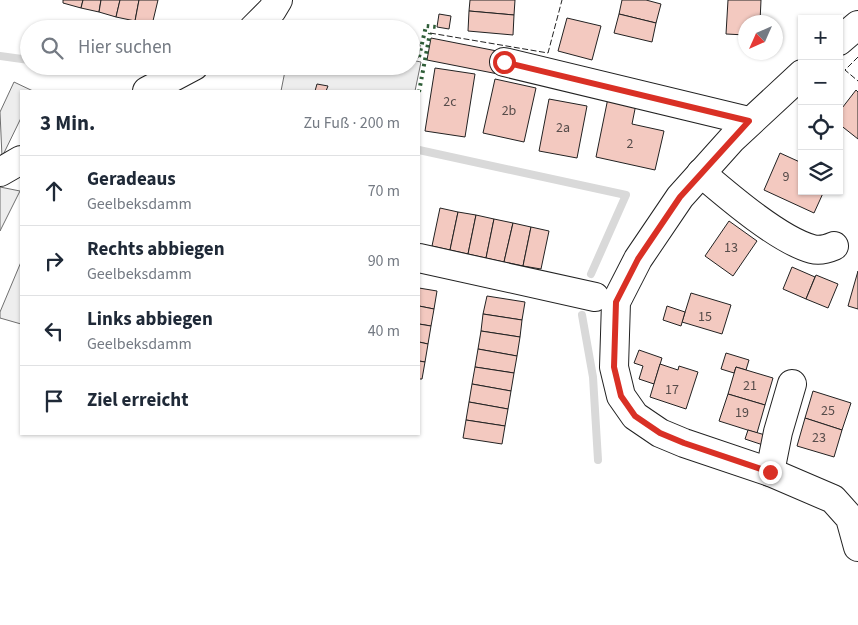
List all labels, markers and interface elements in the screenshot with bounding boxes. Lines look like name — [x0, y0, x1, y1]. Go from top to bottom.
north arrow — [738, 15, 783, 60]
map controls — [798, 15, 843, 195]
button: + — [798, 15, 843, 60]
search box — [20, 20, 420, 75]
icon: search — [38, 34, 66, 62]
text: Hier suchen — [78, 34, 172, 61]
route start — [493, 51, 516, 74]
button: − — [798, 60, 843, 105]
house number: 2c — [443, 92, 457, 112]
house number: 2b — [502, 101, 517, 121]
button: locate — [798, 105, 843, 150]
text: 3 Min. — [40, 108, 95, 138]
text: Zu Fuß · 200 m — [304, 112, 400, 134]
house number: 2a — [556, 118, 570, 138]
house number: 2 — [627, 134, 634, 154]
button: layers — [798, 150, 843, 195]
text: Geradeaus — [87, 166, 176, 193]
house number: 9 — [783, 167, 790, 187]
icon: ahead — [40, 177, 68, 205]
text: 70 m — [368, 180, 400, 202]
text: Geelbeksdamm — [87, 193, 192, 215]
text: Rechts abbiegen — [87, 236, 225, 263]
house number: 13 — [724, 238, 738, 258]
icon: right — [40, 247, 68, 275]
text: 90 m — [368, 250, 400, 272]
text: Geelbeksdamm — [87, 263, 192, 285]
text: Links abbiegen — [87, 306, 213, 333]
house number: 15 — [698, 307, 712, 327]
icon: left — [40, 317, 68, 345]
text: 40 m — [368, 320, 400, 342]
text: Geelbeksdamm — [87, 333, 192, 355]
house number: 21 — [743, 376, 757, 396]
house number: 17 — [665, 380, 679, 400]
icon: arrive — [40, 387, 68, 415]
text: Ziel erreicht — [87, 387, 188, 414]
house number: 25 — [821, 401, 835, 421]
house number: 19 — [735, 403, 749, 423]
house number: 23 — [812, 428, 826, 448]
route end — [759, 461, 782, 484]

